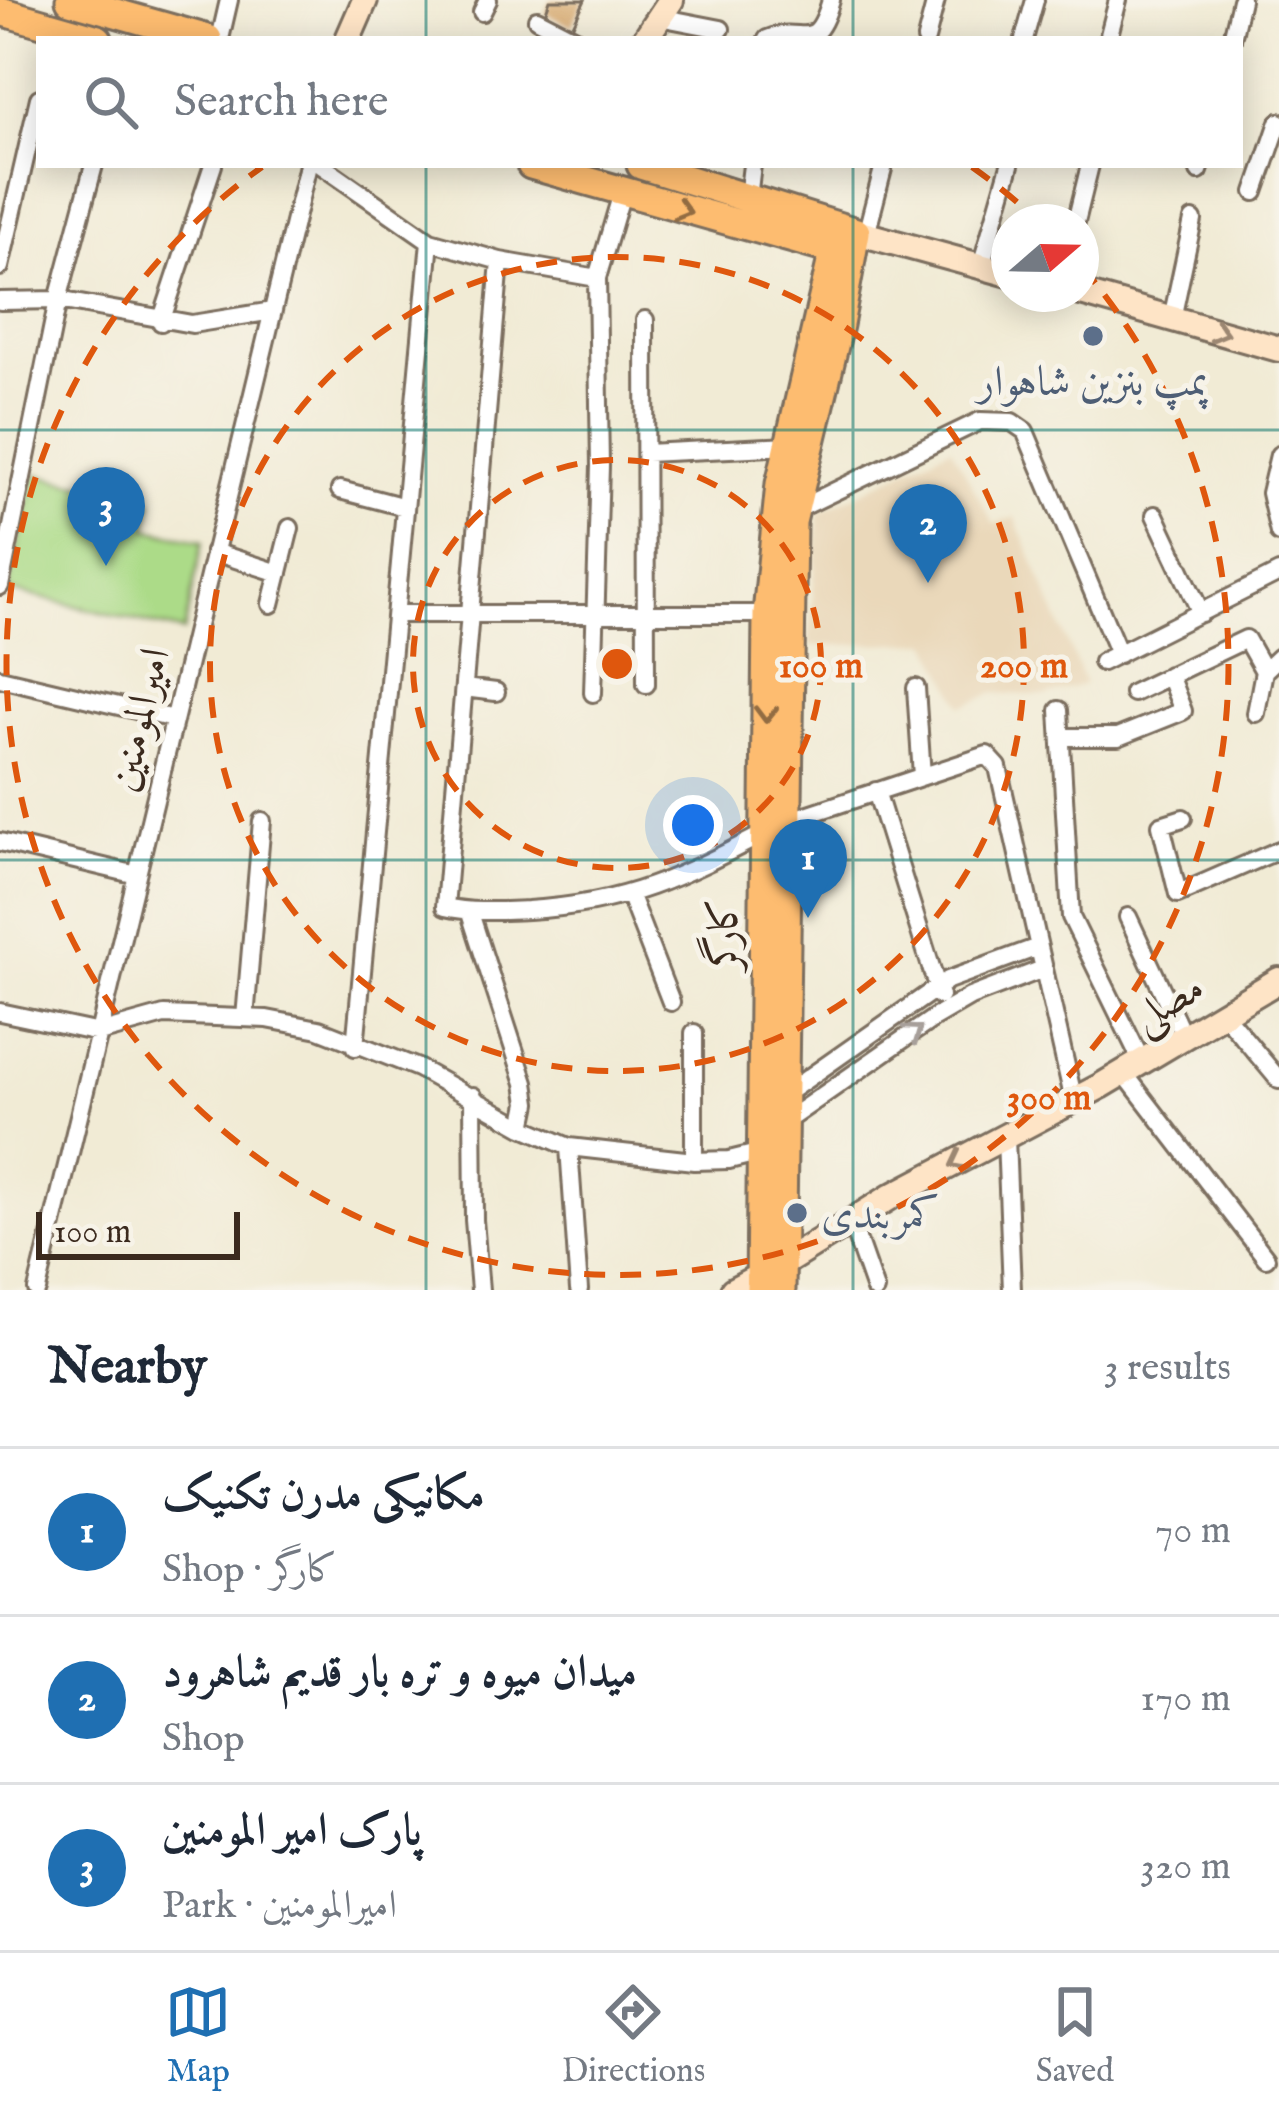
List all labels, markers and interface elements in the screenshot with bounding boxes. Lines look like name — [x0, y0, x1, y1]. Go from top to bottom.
search box — [36, 36, 1243, 168]
icon: search — [78, 69, 144, 135]
text: Search here — [174, 74, 388, 131]
one-way arrow — [672, 196, 693, 221]
north arrow — [991, 204, 1099, 312]
one-way arrow — [1210, 318, 1230, 343]
marker: پمپ بنزین شاهوار — [1080, 323, 1106, 349]
place label: پمپ بنزین شاهوار — [974, 357, 1208, 411]
pin: 3 — [67, 467, 145, 566]
pin: 2 — [889, 484, 967, 583]
street label: امیرالمومنین — [97, 643, 184, 797]
centre of rings — [596, 643, 638, 685]
text: 100 m — [779, 644, 863, 690]
text: 200 m — [980, 644, 1068, 690]
one-way arrow — [753, 706, 779, 724]
your location — [663, 795, 723, 855]
pin: 1 — [769, 819, 847, 918]
street label: کارگر — [696, 898, 752, 974]
street label: مصلی — [1123, 962, 1215, 1047]
one-way arrow — [901, 1024, 923, 1046]
text: 300 m — [1007, 1076, 1091, 1122]
one-way arrow — [949, 1148, 971, 1171]
place label: کمربندی — [821, 1190, 940, 1243]
marker: کمربندی — [784, 1200, 810, 1226]
scale bar — [36, 1206, 240, 1259]
text: 100 m — [54, 1212, 131, 1254]
text: Nearby — [48, 1336, 207, 1401]
text: 3 results — [1104, 1344, 1231, 1393]
text: مکانیکی مدرن تکنیک — [162, 1467, 485, 1524]
text: 1 — [80, 1507, 94, 1556]
text: 70 m — [1155, 1507, 1231, 1556]
text: Shop · کارگر — [162, 1546, 338, 1595]
text: میدان میوه و تره بار قدیم شاهرود — [162, 1645, 637, 1702]
text: 2 — [78, 1675, 96, 1724]
text: 170 m — [1140, 1675, 1231, 1724]
text: Shop — [162, 1715, 245, 1764]
text: پارک امیر المومنین — [162, 1803, 422, 1860]
text: 3 — [80, 1843, 94, 1892]
text: 320 m — [1140, 1843, 1231, 1892]
text: Park · امیرالمومنین — [162, 1882, 397, 1931]
tab: Map — [165, 1979, 231, 2093]
tab: Directions — [562, 1979, 705, 2093]
tab: Saved — [1036, 1979, 1114, 2093]

